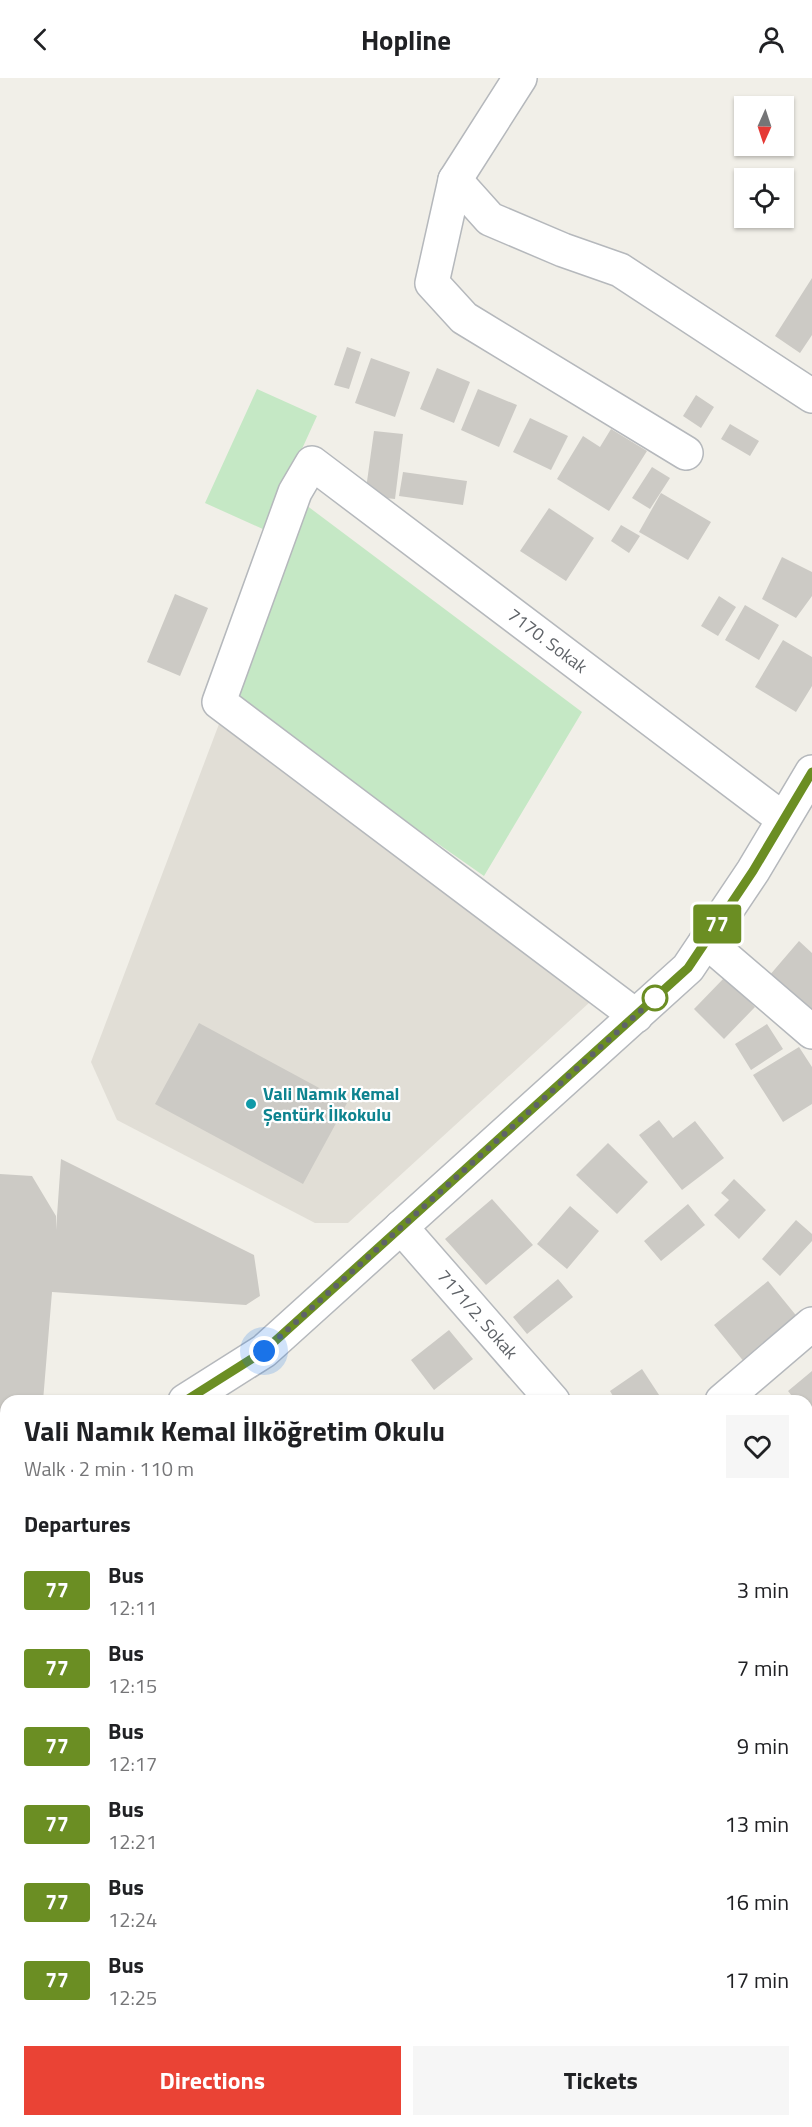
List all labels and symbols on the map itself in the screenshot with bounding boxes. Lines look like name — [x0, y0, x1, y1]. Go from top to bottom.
north arrow — [734, 96, 794, 156]
street label: 7170. Sokak — [502, 601, 594, 680]
line badge: 77 — [690, 904, 744, 944]
unlabelled marker — [642, 985, 668, 1011]
place label: Vali Namık Kemal Şentürk İlkokulu — [263, 1080, 399, 1128]
marker: Vali Namık Kemal Şentürk İlkokulu — [244, 1097, 258, 1111]
street label: 7171/2. Sokak — [431, 1263, 525, 1365]
your location — [249, 1336, 279, 1366]

